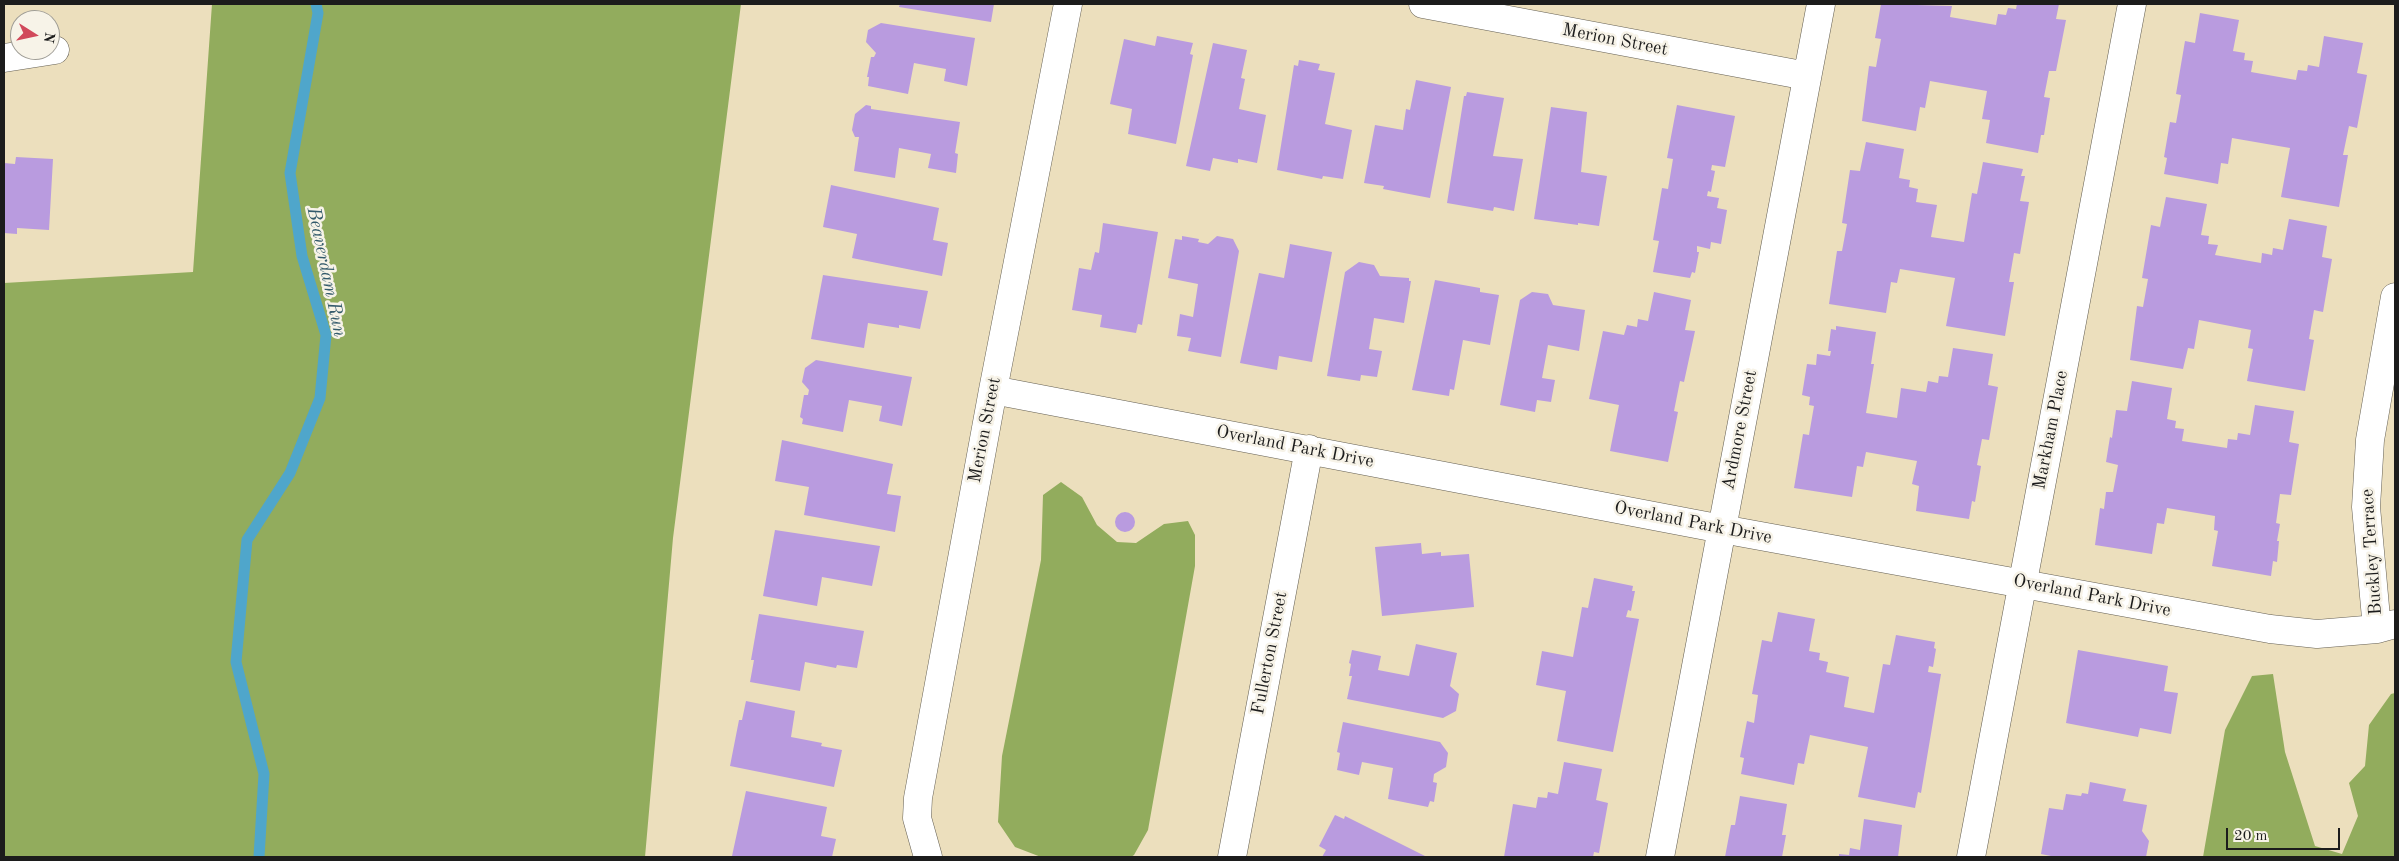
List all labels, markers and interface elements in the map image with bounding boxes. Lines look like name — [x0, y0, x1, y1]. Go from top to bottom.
north arrow — [10, 10, 60, 60]
street label: Merion Street — [1560, 19, 1670, 61]
text: N — [41, 31, 57, 44]
water label: Beaverdam Run — [301, 205, 351, 339]
street label: Ardmore Street — [1718, 368, 1762, 492]
street label: Markham Place — [2029, 369, 2073, 491]
street label: Merion Street — [964, 375, 1006, 485]
street label: Overland Park Drive — [1214, 421, 1376, 473]
street label: Buckley Terrace — [2357, 488, 2387, 616]
street label: Overland Park Drive — [1612, 497, 1774, 549]
street label: Overland Park Drive — [2011, 570, 2173, 622]
street label: Fullerton Street — [1247, 590, 1293, 716]
scale bar — [2229, 818, 2343, 850]
text: 20 m — [2234, 829, 2268, 844]

